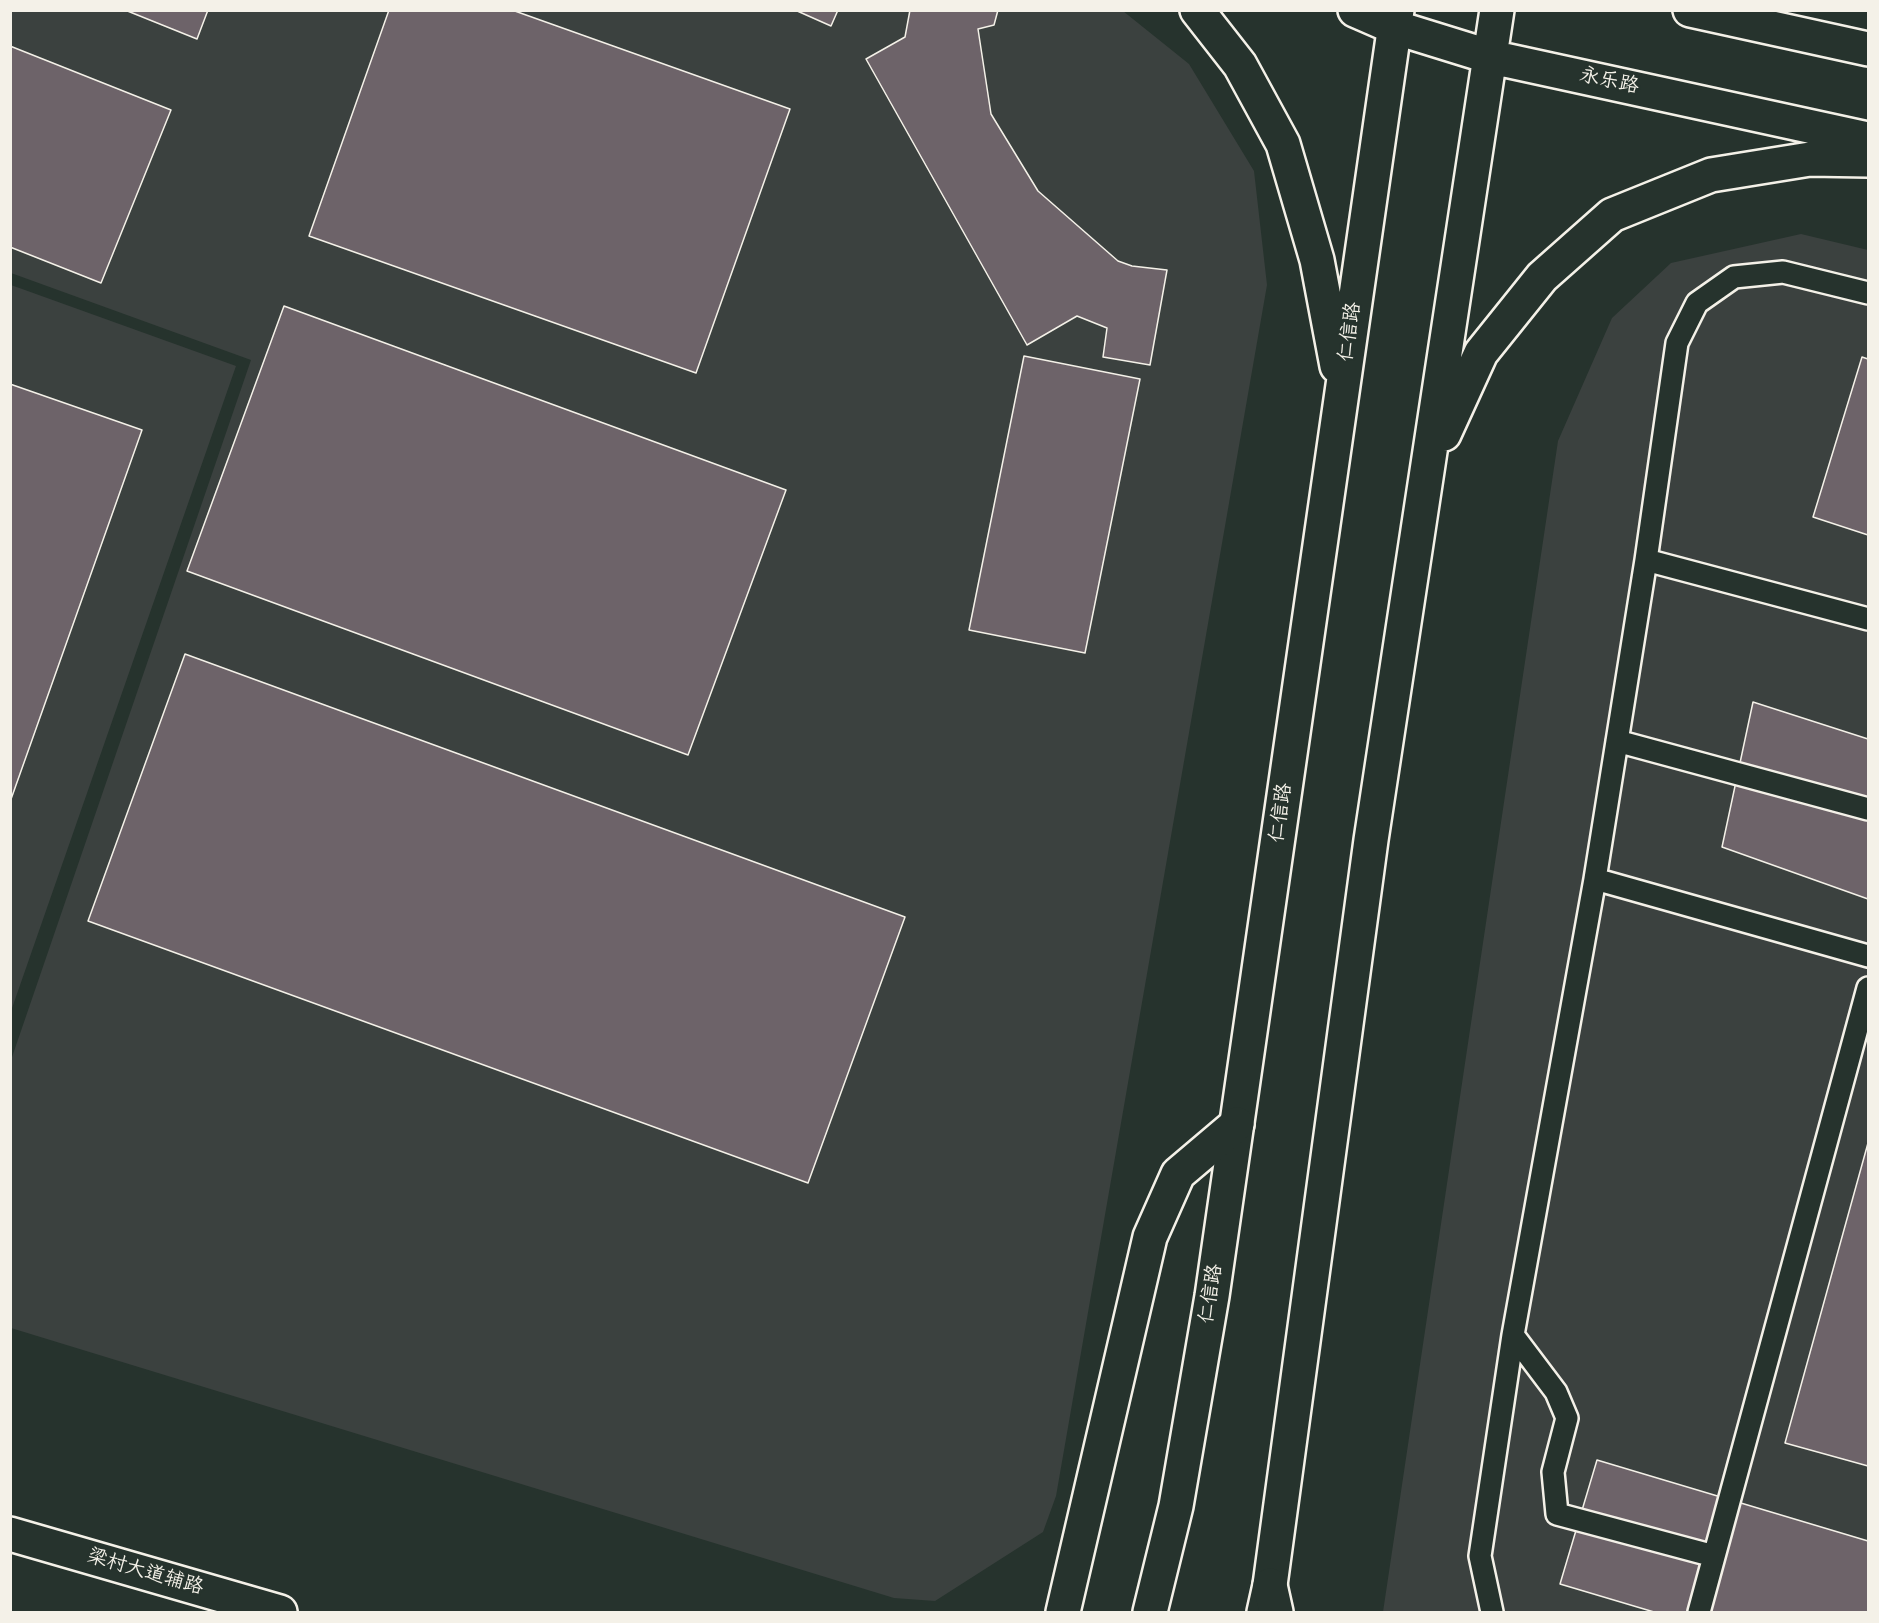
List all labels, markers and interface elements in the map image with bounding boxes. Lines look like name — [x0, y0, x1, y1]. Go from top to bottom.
street label: 永乐路 — [1577, 64, 1641, 100]
street label: 仁信路 — [1335, 301, 1367, 363]
street label: 仁信路 — [1266, 782, 1298, 844]
street label: 仁信路 — [1195, 1262, 1229, 1326]
street label: 梁村大道辅路 — [84, 1545, 206, 1601]

